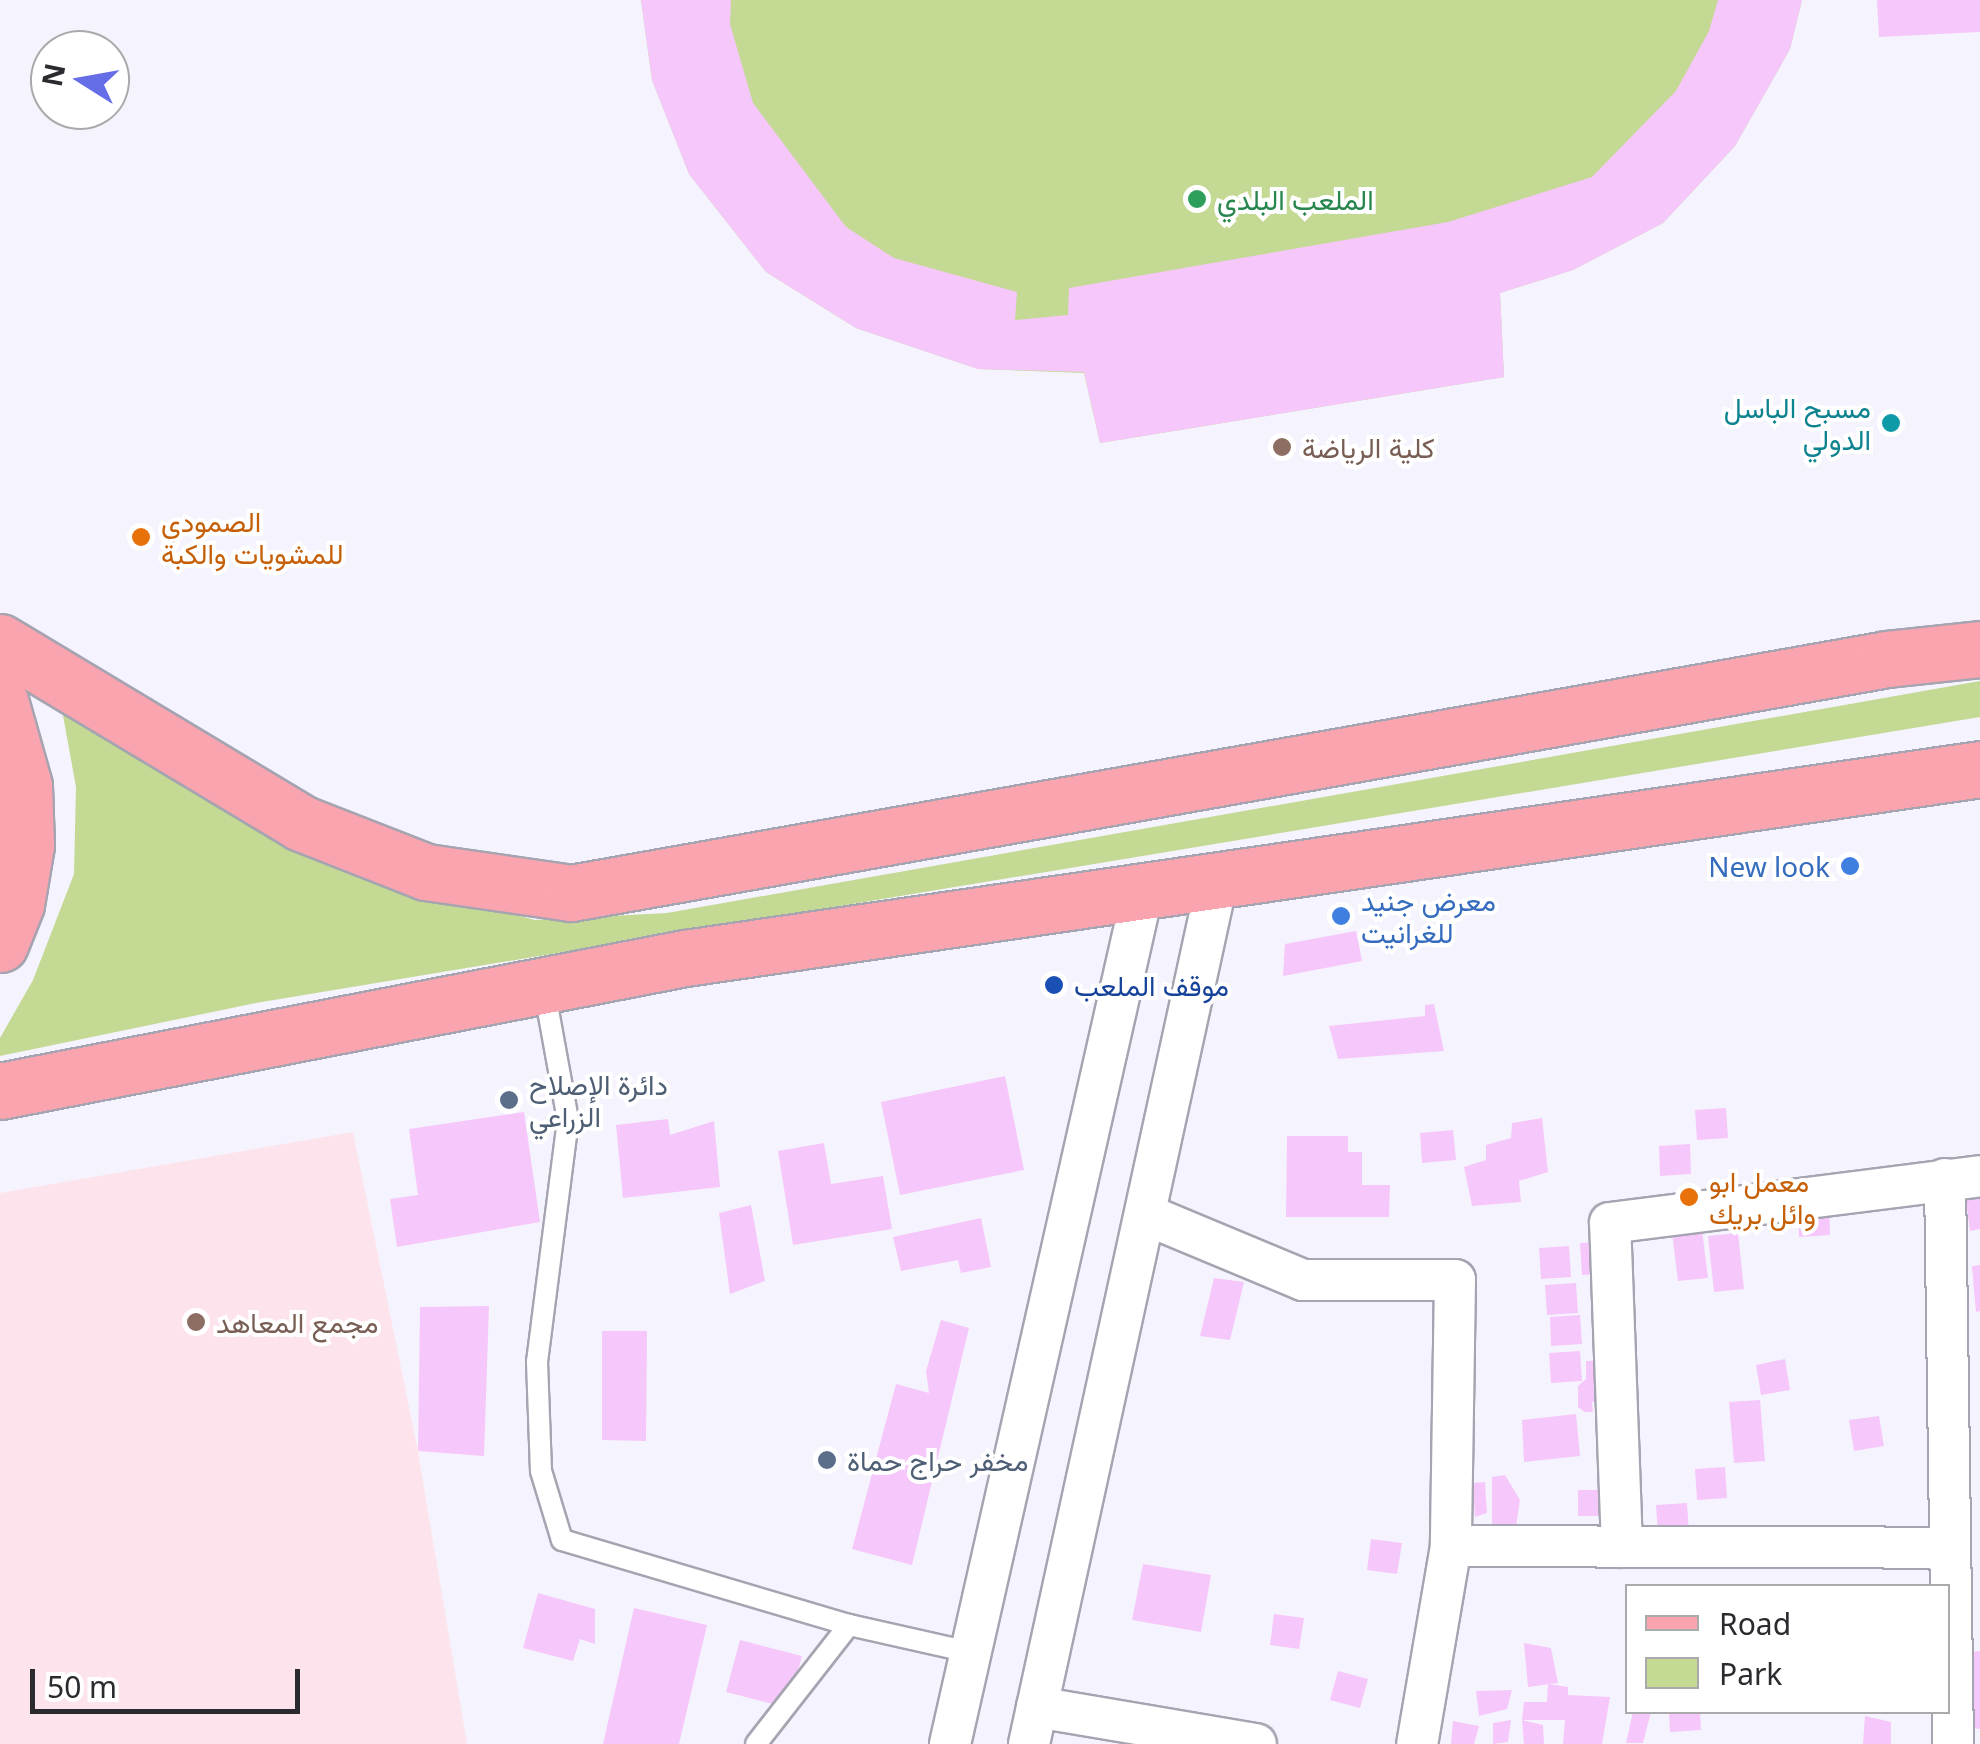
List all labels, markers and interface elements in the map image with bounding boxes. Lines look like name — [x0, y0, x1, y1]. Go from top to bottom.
north arrow — [30, 30, 130, 130]
text: N — [32, 60, 73, 89]
place label: الملعب البلدي — [1217, 182, 1374, 216]
marker: الملعب البلدي — [1186, 188, 1208, 210]
place label: مسبح الباسل الدولي — [1724, 390, 1871, 456]
marker: مسبح الباسل الدولي — [1880, 412, 1902, 434]
place label: كلية الرياضة — [1302, 430, 1435, 464]
marker: كلية الرياضة — [1271, 436, 1293, 458]
place label: الصمودي للمشويات والكبة — [161, 504, 343, 570]
marker: الصمودي للمشويات والكبة — [130, 526, 152, 548]
place label: New look — [1708, 849, 1830, 883]
marker: New look — [1839, 855, 1861, 877]
place label: معرض جنيد للغرانيت — [1361, 883, 1496, 949]
marker: معرض جنيد للغرانيت — [1330, 905, 1352, 927]
place label: موقف الملعب — [1074, 968, 1229, 1002]
marker: موقف الملعب — [1043, 974, 1065, 996]
place label: دائرة الإصلاح الزراعي — [529, 1067, 668, 1133]
marker: دائرة الإصلاح الزراعي — [498, 1089, 520, 1111]
place label: معمل ابو وائل بريك — [1709, 1164, 1816, 1230]
marker: معمل ابو وائل بريك — [1678, 1186, 1700, 1208]
place label: مجمع المعاهد — [216, 1305, 378, 1339]
marker: مجمع المعاهد — [185, 1311, 207, 1333]
place label: مخفر حراج حماة — [847, 1443, 1028, 1477]
marker: مخفر حراج حماة — [816, 1449, 838, 1471]
legend — [1625, 1584, 1950, 1714]
text: Road — [1719, 1603, 1791, 1644]
scale bar — [35, 1649, 305, 1711]
text: Park — [1719, 1653, 1782, 1694]
text: 50 m — [47, 1666, 117, 1707]

